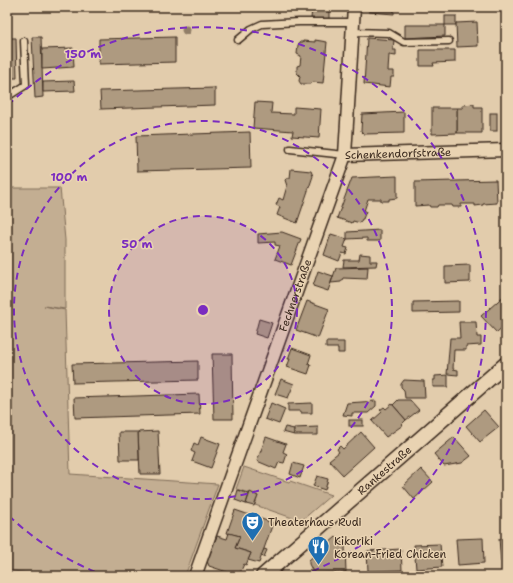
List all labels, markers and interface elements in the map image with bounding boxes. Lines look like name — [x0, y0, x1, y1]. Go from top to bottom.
text: 150 m — [65, 46, 101, 62]
street label: Schenkendorfstraße — [345, 144, 451, 163]
text: 100 m — [51, 169, 88, 185]
text: 50 m — [122, 236, 153, 252]
street label: Fechnerstraße — [275, 257, 315, 334]
centre of rings — [196, 303, 210, 317]
street label: Rankestraße — [354, 442, 415, 498]
theatre icon: Theaterhaus Rudi — [239, 509, 265, 542]
place label: Theaterhaus Rudi — [268, 515, 362, 530]
restaurant icon: Kikoriki Korean-Fried Chicken — [305, 534, 331, 567]
place label: Kikoriki Korean-Fried Chicken — [334, 534, 447, 562]

